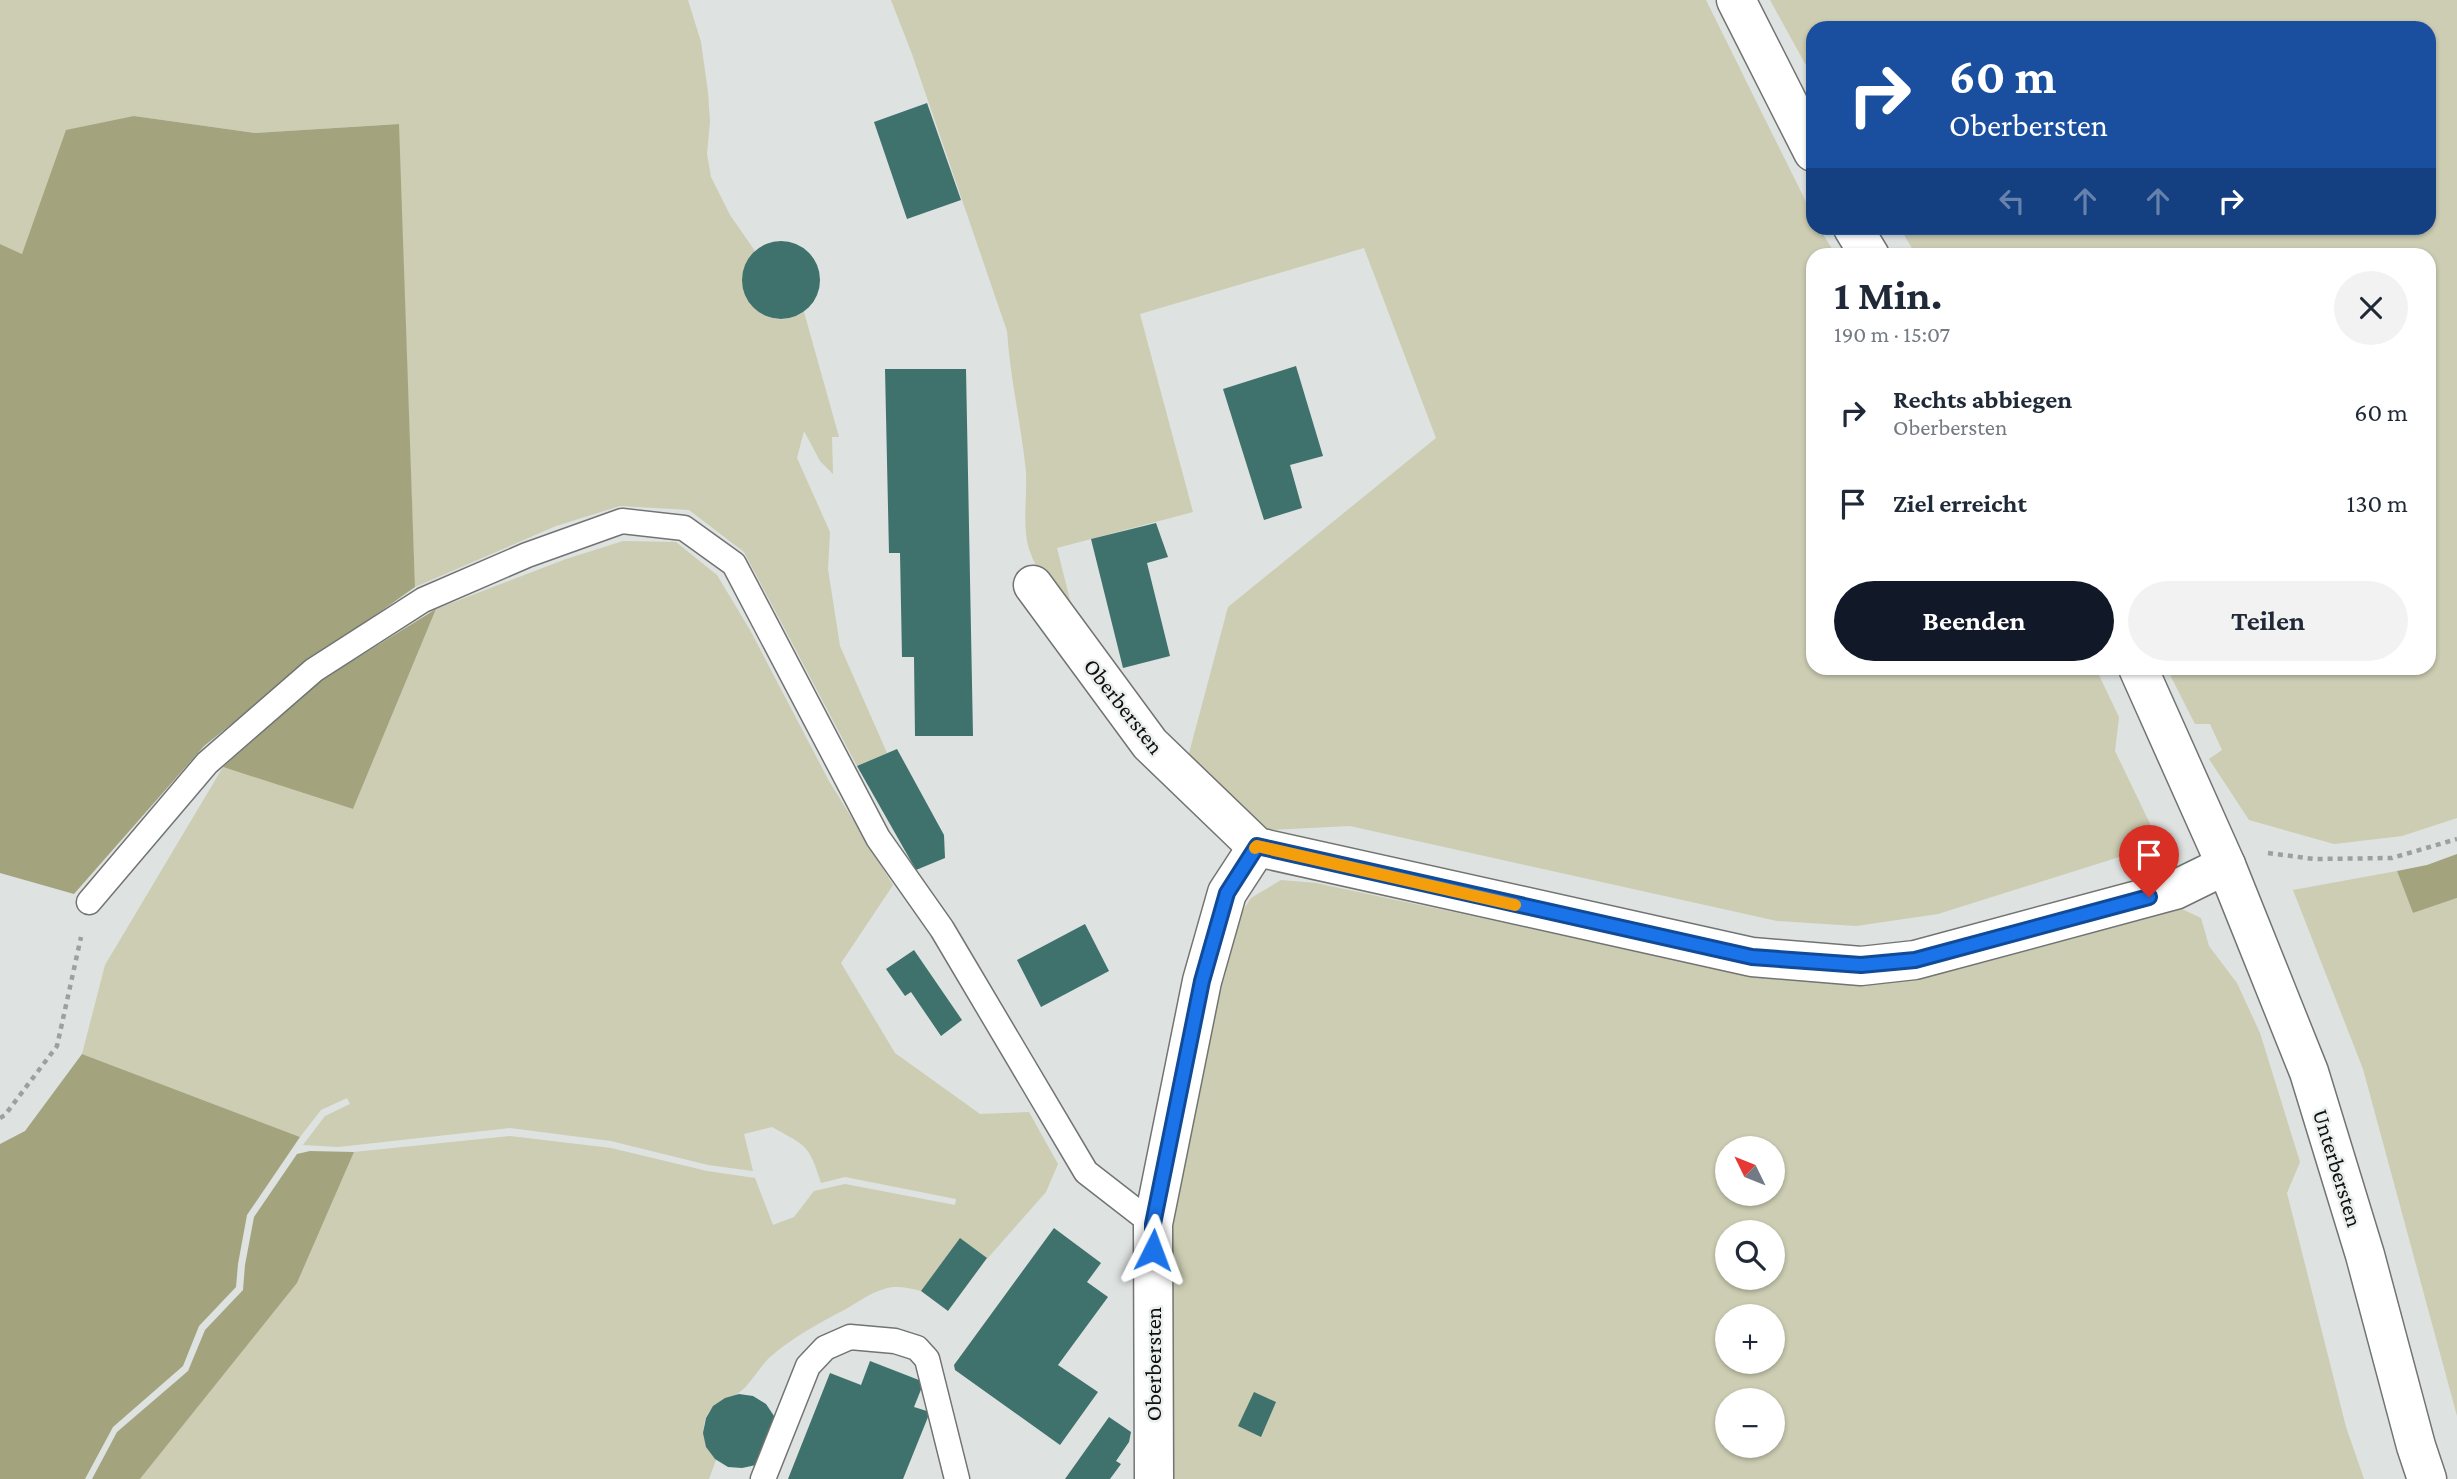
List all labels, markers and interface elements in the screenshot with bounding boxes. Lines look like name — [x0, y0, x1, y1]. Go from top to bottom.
icon: right — [1834, 49, 1925, 140]
text: 60 m — [1949, 49, 2056, 104]
text: Oberbersten — [1949, 107, 2108, 143]
icon: left — [1993, 182, 2031, 220]
icon: ahead — [2066, 182, 2104, 220]
icon: ahead — [2139, 182, 2177, 220]
icon: right — [2212, 182, 2250, 220]
text: 1 Min. — [1834, 271, 1942, 318]
button: close — [2334, 271, 2408, 345]
text: 190 m · 15:07 — [1834, 321, 1950, 347]
text: Rechts abbiegen — [1893, 385, 2072, 414]
icon: right — [1834, 394, 1872, 432]
text: 60 m — [2354, 398, 2408, 427]
text: Oberbersten — [1893, 414, 2007, 440]
icon: arrive — [1834, 485, 1872, 523]
text: Ziel erreicht — [1893, 489, 2027, 518]
text: 130 m — [2347, 489, 2408, 518]
button: Beenden — [1834, 581, 2114, 661]
button: Teilen — [2128, 581, 2408, 661]
street label: Oberbersten — [1079, 653, 1169, 759]
pin — [2119, 825, 2179, 897]
icon: arrive — [2130, 836, 2168, 874]
street label: Unterbersten — [2308, 1106, 2368, 1230]
north arrow — [1715, 1136, 1785, 1206]
map controls — [1715, 1136, 1785, 1458]
position arrow — [1116, 1213, 1190, 1287]
button: search — [1715, 1220, 1785, 1290]
button: + — [1715, 1304, 1785, 1374]
street label: Oberbersten — [1140, 1307, 1166, 1421]
button: − — [1715, 1388, 1785, 1458]

